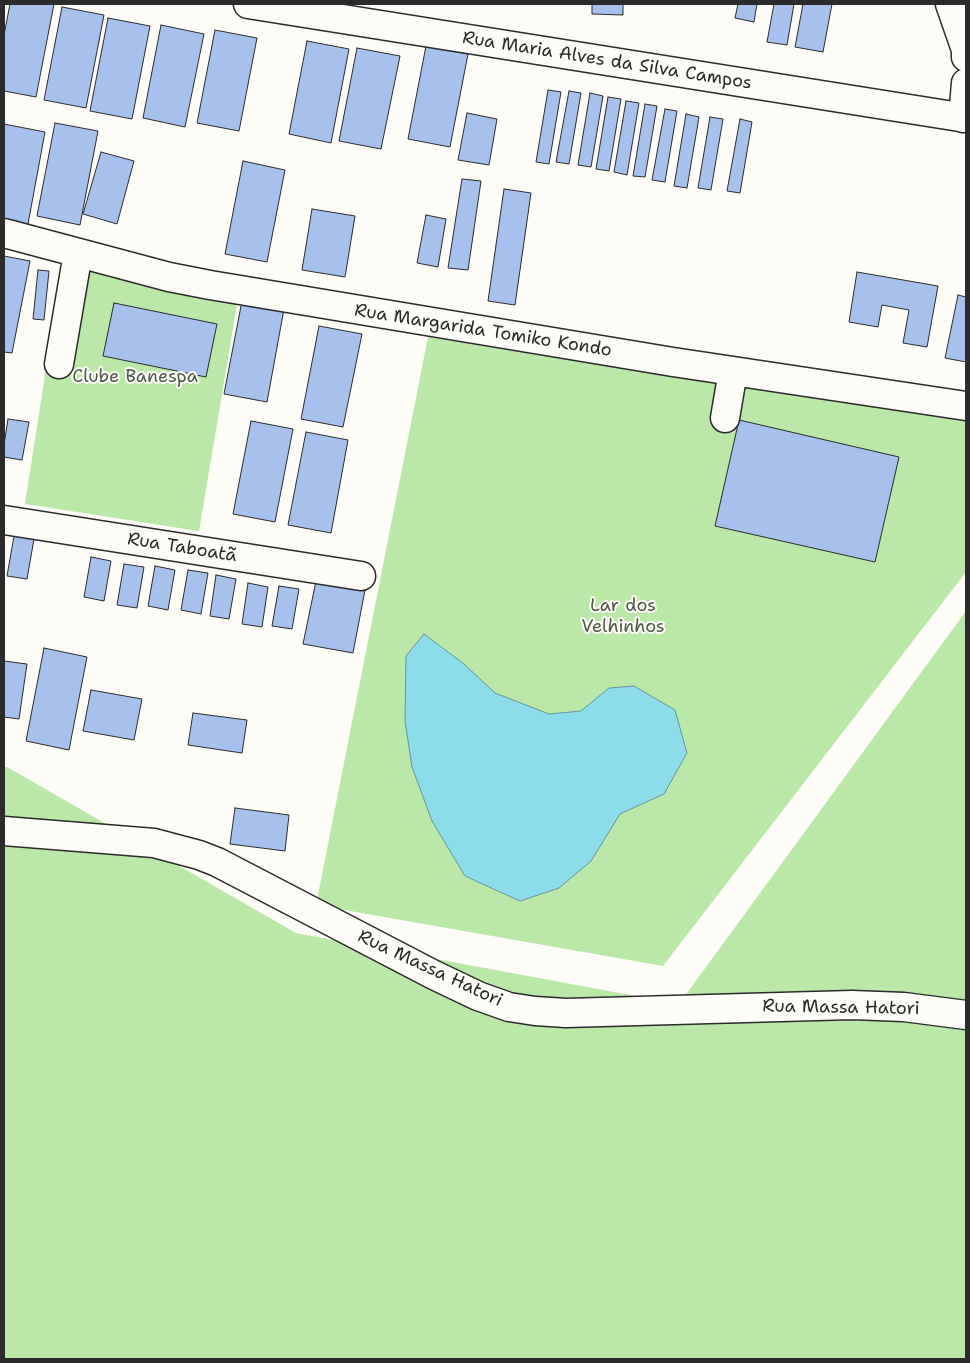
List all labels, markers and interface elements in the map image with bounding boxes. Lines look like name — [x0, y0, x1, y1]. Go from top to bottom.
street label: Rua Maria Alves da Silva Campos — [461, 27, 753, 95]
street label: Rua Margarida Tomiko Kondo — [353, 300, 613, 362]
park label: Clube Banespa — [72, 366, 198, 388]
street label: Rua Taboatã — [126, 529, 238, 567]
park label: Lar dos Velhinhos — [581, 595, 665, 638]
street label: Rua Massa Hatori — [354, 926, 506, 1012]
street label: Rua Massa Hatori — [762, 996, 920, 1020]

